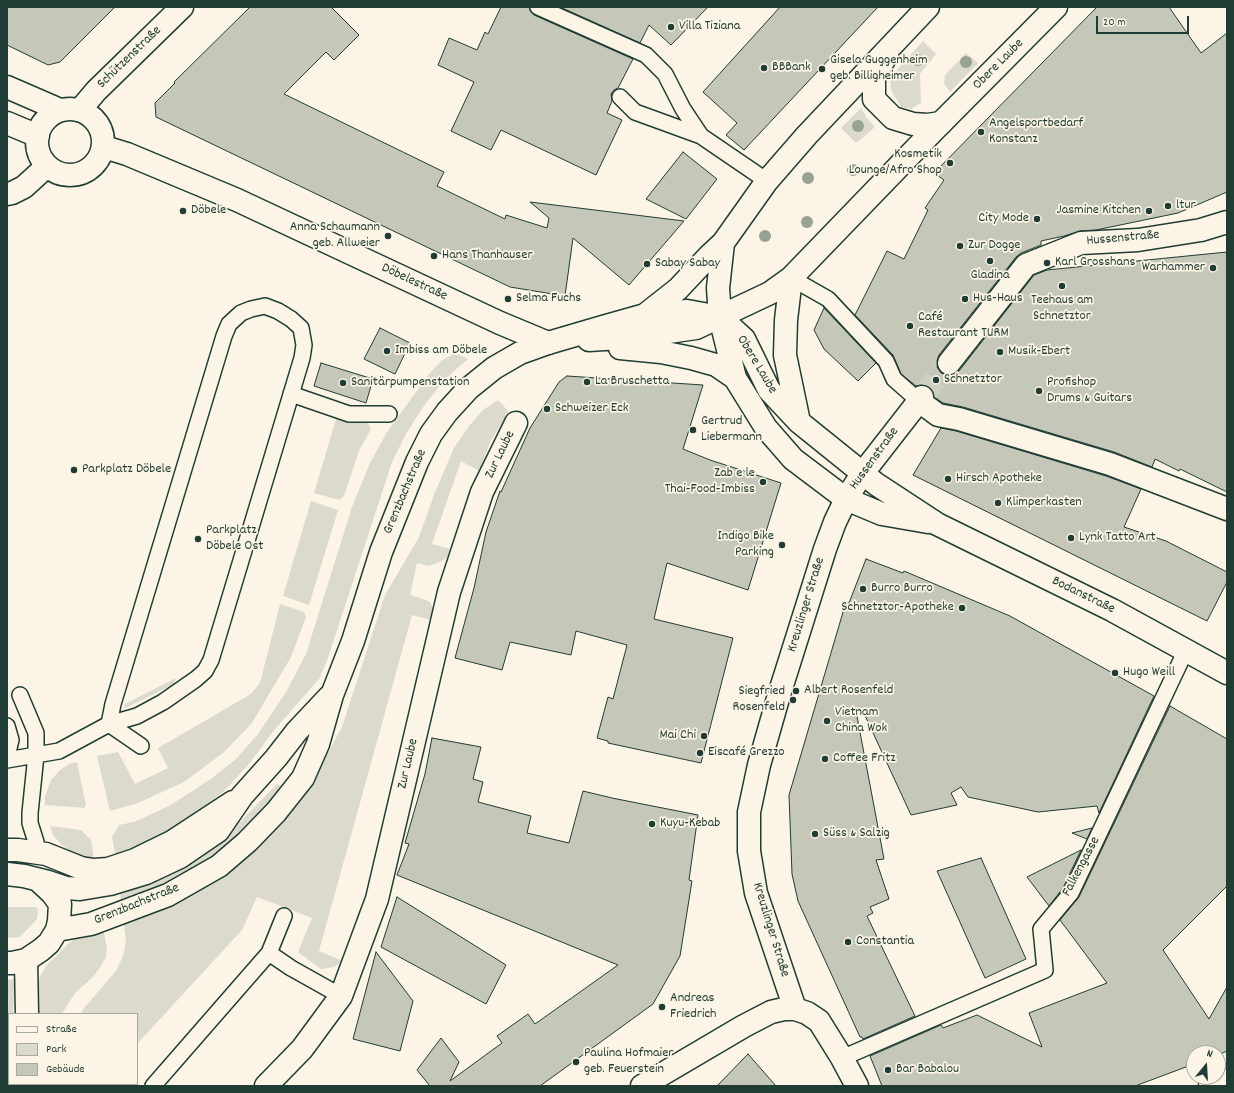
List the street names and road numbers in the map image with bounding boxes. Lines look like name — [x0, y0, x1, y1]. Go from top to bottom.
street label: Schützenstraße — [94, 23, 166, 93]
street label: Obere Laube — [970, 36, 1028, 94]
street label: Hussenstraße — [1086, 227, 1160, 251]
street label: Döbelestraße — [378, 260, 450, 306]
street label: Obere Laube — [732, 333, 780, 397]
street label: Hussenstraße — [847, 424, 903, 494]
street label: Zur Laube — [482, 428, 520, 482]
street label: Grenzbachstraße — [381, 447, 431, 537]
street label: Kreuzlinger Straße — [785, 556, 829, 654]
street label: Bodanstraße — [1049, 574, 1117, 618]
street label: Zur Laube — [395, 737, 423, 791]
street label: Falkengasse — [1059, 834, 1105, 900]
street label: Grenzbachstraße — [92, 880, 182, 930]
street label: Kreuzlinger Straße — [748, 881, 792, 979]

